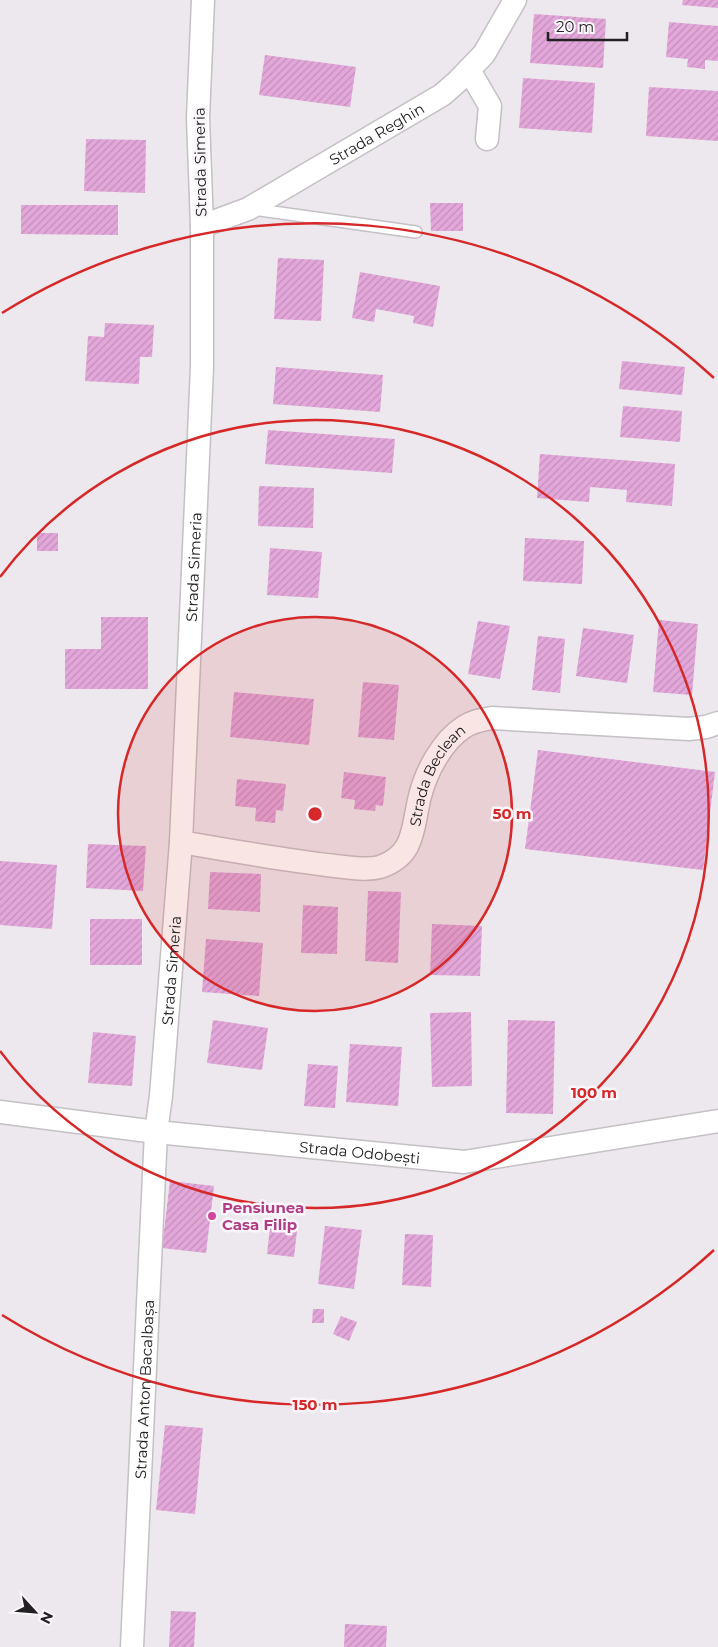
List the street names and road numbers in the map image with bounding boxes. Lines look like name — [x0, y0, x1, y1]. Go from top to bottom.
street label: Strada Reghin — [325, 98, 427, 169]
street label: Strada Simeria — [190, 107, 210, 217]
street label: Strada Simeria — [181, 512, 205, 622]
street label: Strada Beclean — [405, 720, 469, 828]
street label: Strada Simeria — [157, 915, 185, 1026]
street label: Strada Odobești — [298, 1137, 421, 1167]
street label: Strada Anton Bacalbașa — [130, 1299, 158, 1479]

